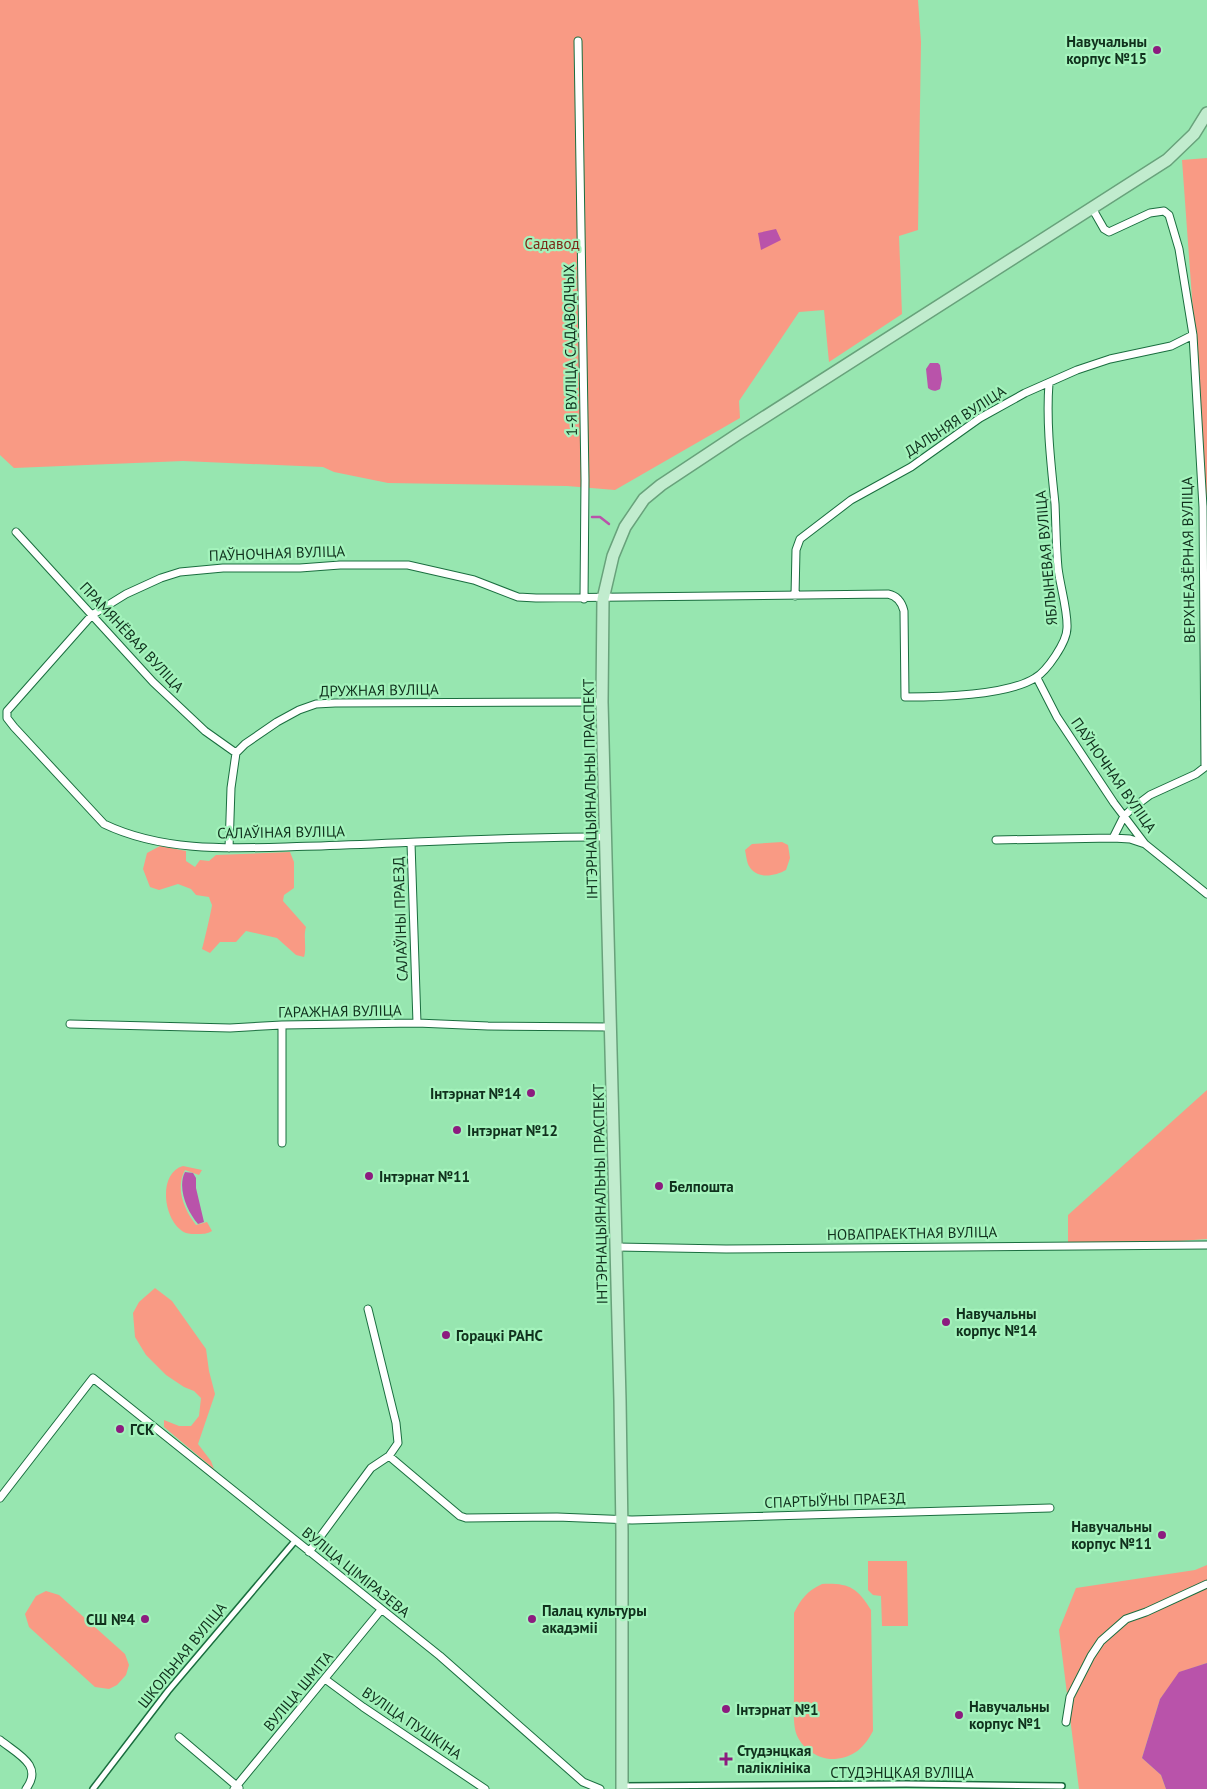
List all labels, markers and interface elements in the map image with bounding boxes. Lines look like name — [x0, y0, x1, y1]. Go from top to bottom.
place label: Навучальны корпус №15 — [1066, 32, 1147, 68]
marker: Навучальны корпус №15 — [1151, 44, 1163, 56]
park label: Садавод — [524, 234, 580, 253]
street label: 1-Я ВУЛІЦА САДАВОДЧЫХ — [559, 264, 581, 436]
street label: ДАЛЬНЯЯ ВУЛІЦА — [901, 381, 1009, 461]
street label: ВЕРХНЕАЗЁРНАЯ ВУЛІЦА — [1177, 477, 1199, 643]
street label: ЯБЛЫНЕВАЯ ВУЛІЦА — [1031, 490, 1061, 626]
street label: ПАЎНОЧНАЯ ВУЛІЦА — [209, 541, 346, 565]
street label: ПРАМЯНЁВАЯ ВУЛІЦА — [76, 578, 188, 696]
street label: ІНТЭРНАЦЫЯНАЛЬНЫ ПРАСПЕКТ — [579, 678, 601, 899]
street label: ДРУЖНАЯ ВУЛІЦА — [319, 679, 439, 701]
street label: ПАЎНОЧНАЯ ВУЛІЦА — [1067, 714, 1161, 836]
street label: САЛАЎІНАЯ ВУЛІЦА — [217, 821, 345, 843]
street label: САЛАЎІНЫ ПРАЕЗД — [388, 856, 412, 982]
street label: ГАРАЖНАЯ ВУЛІЦА — [278, 1000, 402, 1022]
street label: ІНТЭРНАЦЫЯНАЛЬНЫ ПРАСПЕКТ — [589, 1083, 611, 1304]
place label: Інтэрнат №14 — [430, 1084, 521, 1103]
marker: Інтэрнат №14 — [525, 1087, 537, 1099]
place label: Інтэрнат №12 — [467, 1121, 558, 1140]
marker: Інтэрнат №12 — [451, 1124, 463, 1136]
place label: Інтэрнат №11 — [379, 1167, 470, 1186]
marker: Інтэрнат №11 — [363, 1170, 375, 1182]
place label: Белпошта — [669, 1177, 734, 1196]
marker: Белпошта — [653, 1180, 665, 1192]
street label: НОВАПРАЕКТНАЯ ВУЛІЦА — [827, 1222, 997, 1244]
place label: Навучальны корпус №14 — [956, 1304, 1037, 1340]
marker: Навучальны корпус №14 — [940, 1316, 952, 1328]
place label: Горацкі РАНС — [456, 1326, 543, 1345]
marker: Горацкі РАНС — [440, 1329, 452, 1341]
place label: ГСК — [130, 1420, 155, 1439]
marker: ГСК — [114, 1423, 126, 1435]
street label: СПАРТЫЎНЫ ПРАЕЗД — [764, 1488, 906, 1512]
place label: Навучальны корпус №11 — [1071, 1517, 1152, 1553]
street label: ВУЛІЦА ЦІМІРАЗЕВА — [298, 1523, 414, 1622]
marker: Навучальны корпус №11 — [1156, 1529, 1168, 1541]
street label: ШКОЛЬНАЯ ВУЛІЦА — [134, 1598, 231, 1712]
place label: Палац культуры акадэміі — [542, 1601, 647, 1637]
place label: СШ №4 — [86, 1610, 135, 1629]
marker: СШ №4 — [139, 1613, 151, 1625]
marker: Палац культуры акадэміі — [526, 1613, 538, 1625]
street label: ВУЛІЦА ШМІТА — [259, 1647, 337, 1735]
street label: ВУЛІЦА ПУШКІНА — [358, 1683, 466, 1764]
place label: Навучальны корпус №1 — [969, 1697, 1050, 1733]
place label: Інтэрнат №1 — [736, 1700, 819, 1719]
marker: Інтэрнат №1 — [720, 1703, 732, 1715]
marker: Навучальны корпус №1 — [953, 1709, 965, 1721]
place label: Студэнцкая паліклініка — [737, 1741, 811, 1777]
marker: Студэнцкая паліклініка — [719, 1752, 733, 1766]
street label: СТУДЭНЦКАЯ ВУЛІЦА — [830, 1763, 974, 1782]

